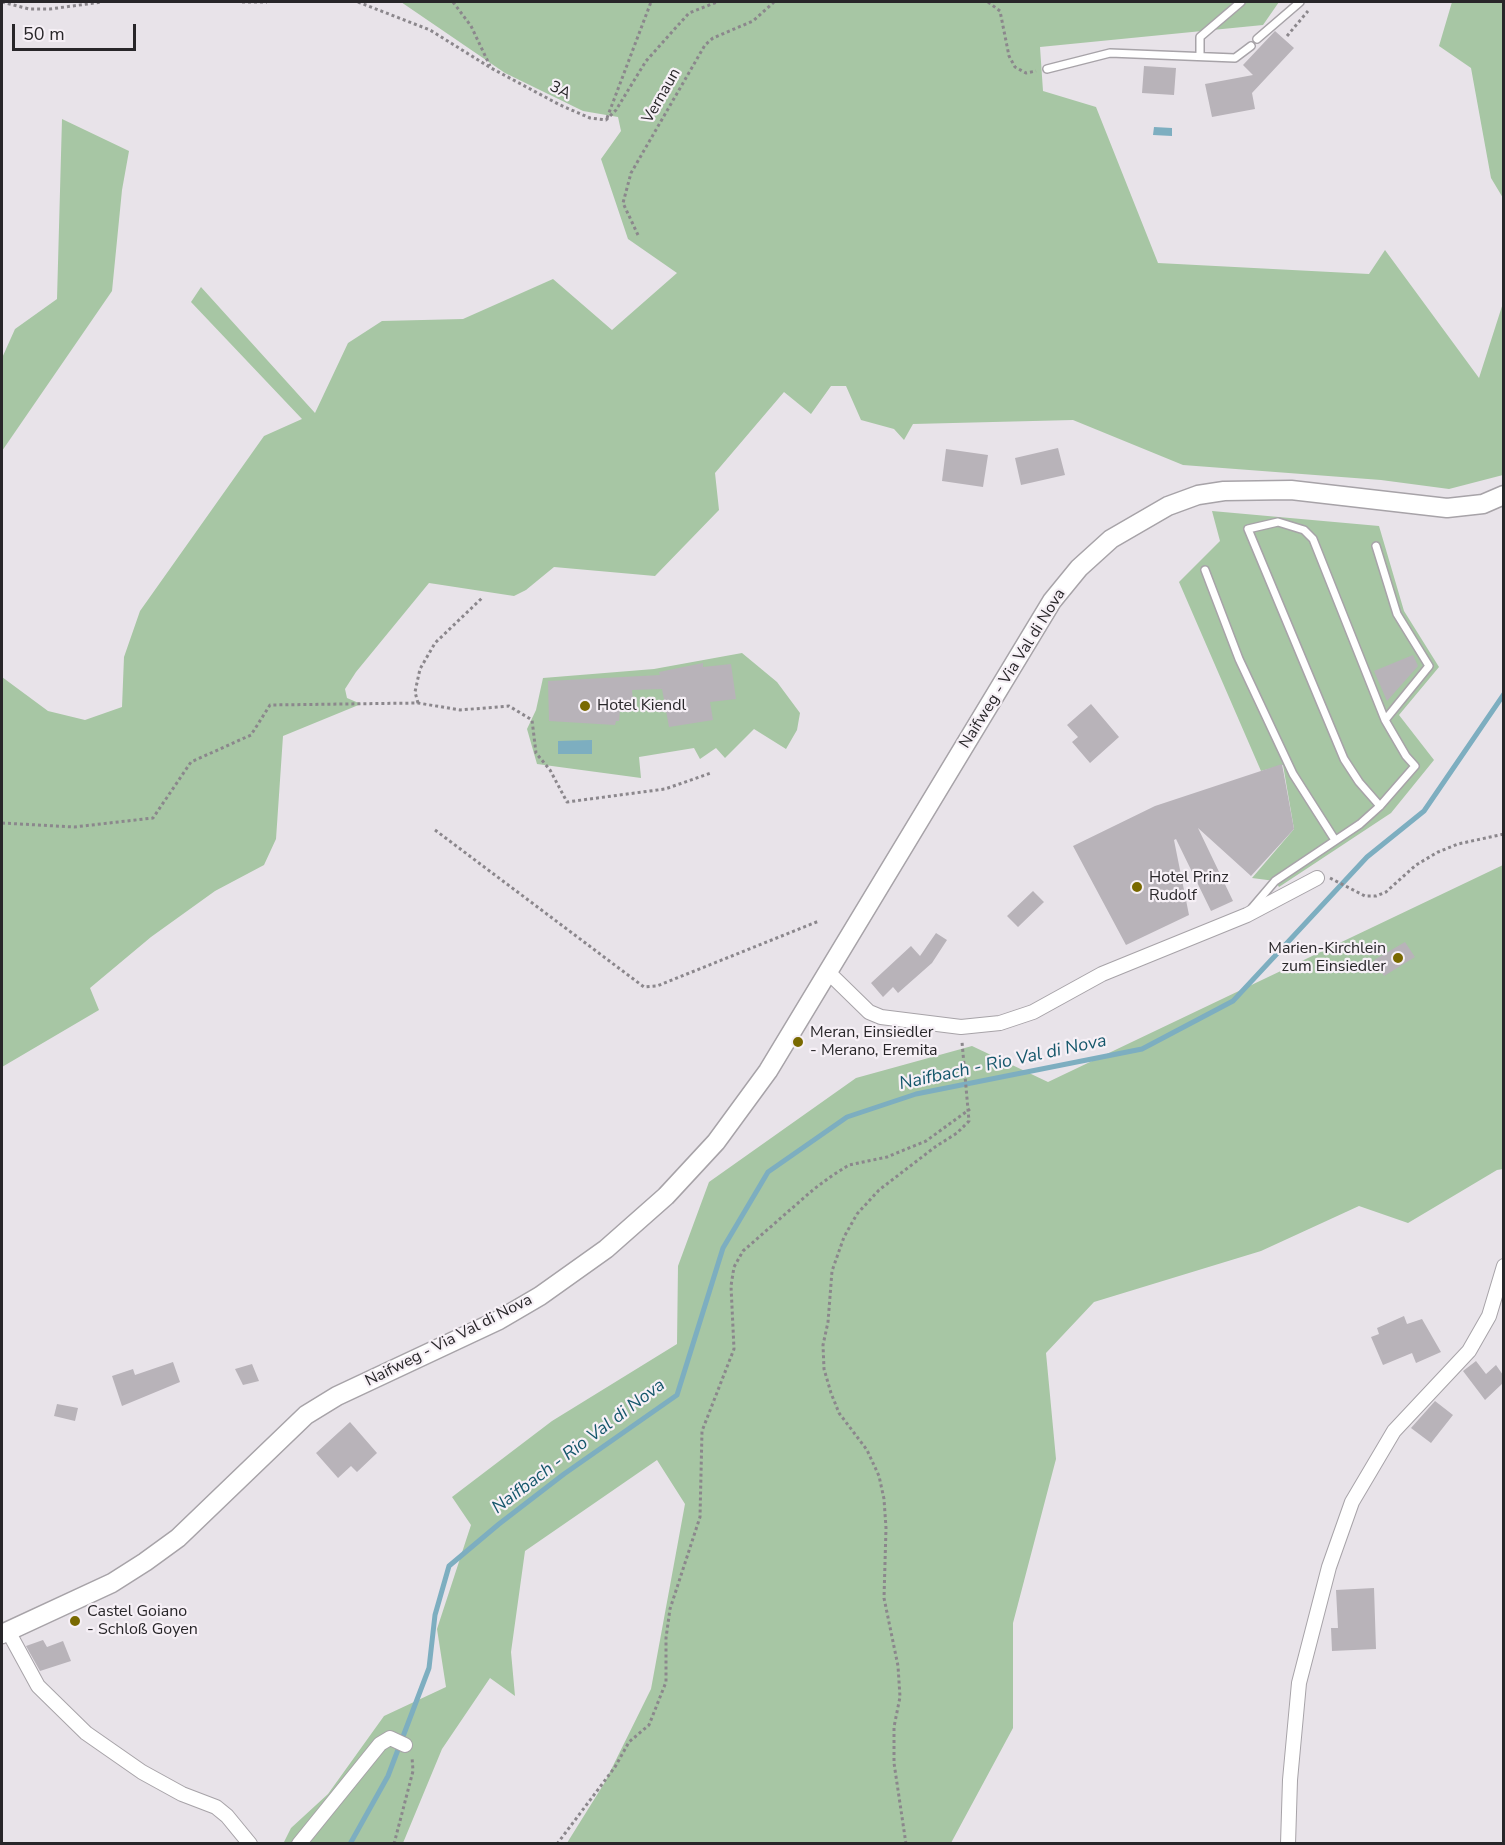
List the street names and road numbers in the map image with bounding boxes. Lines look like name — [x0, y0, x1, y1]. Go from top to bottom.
street label: Vernaun — [639, 65, 685, 127]
street label: 3A — [546, 78, 574, 104]
street label: Naifweg - Via Val di Nova — [956, 586, 1070, 752]
street label: Naifweg - Via Val di Nova — [362, 1291, 536, 1391]

